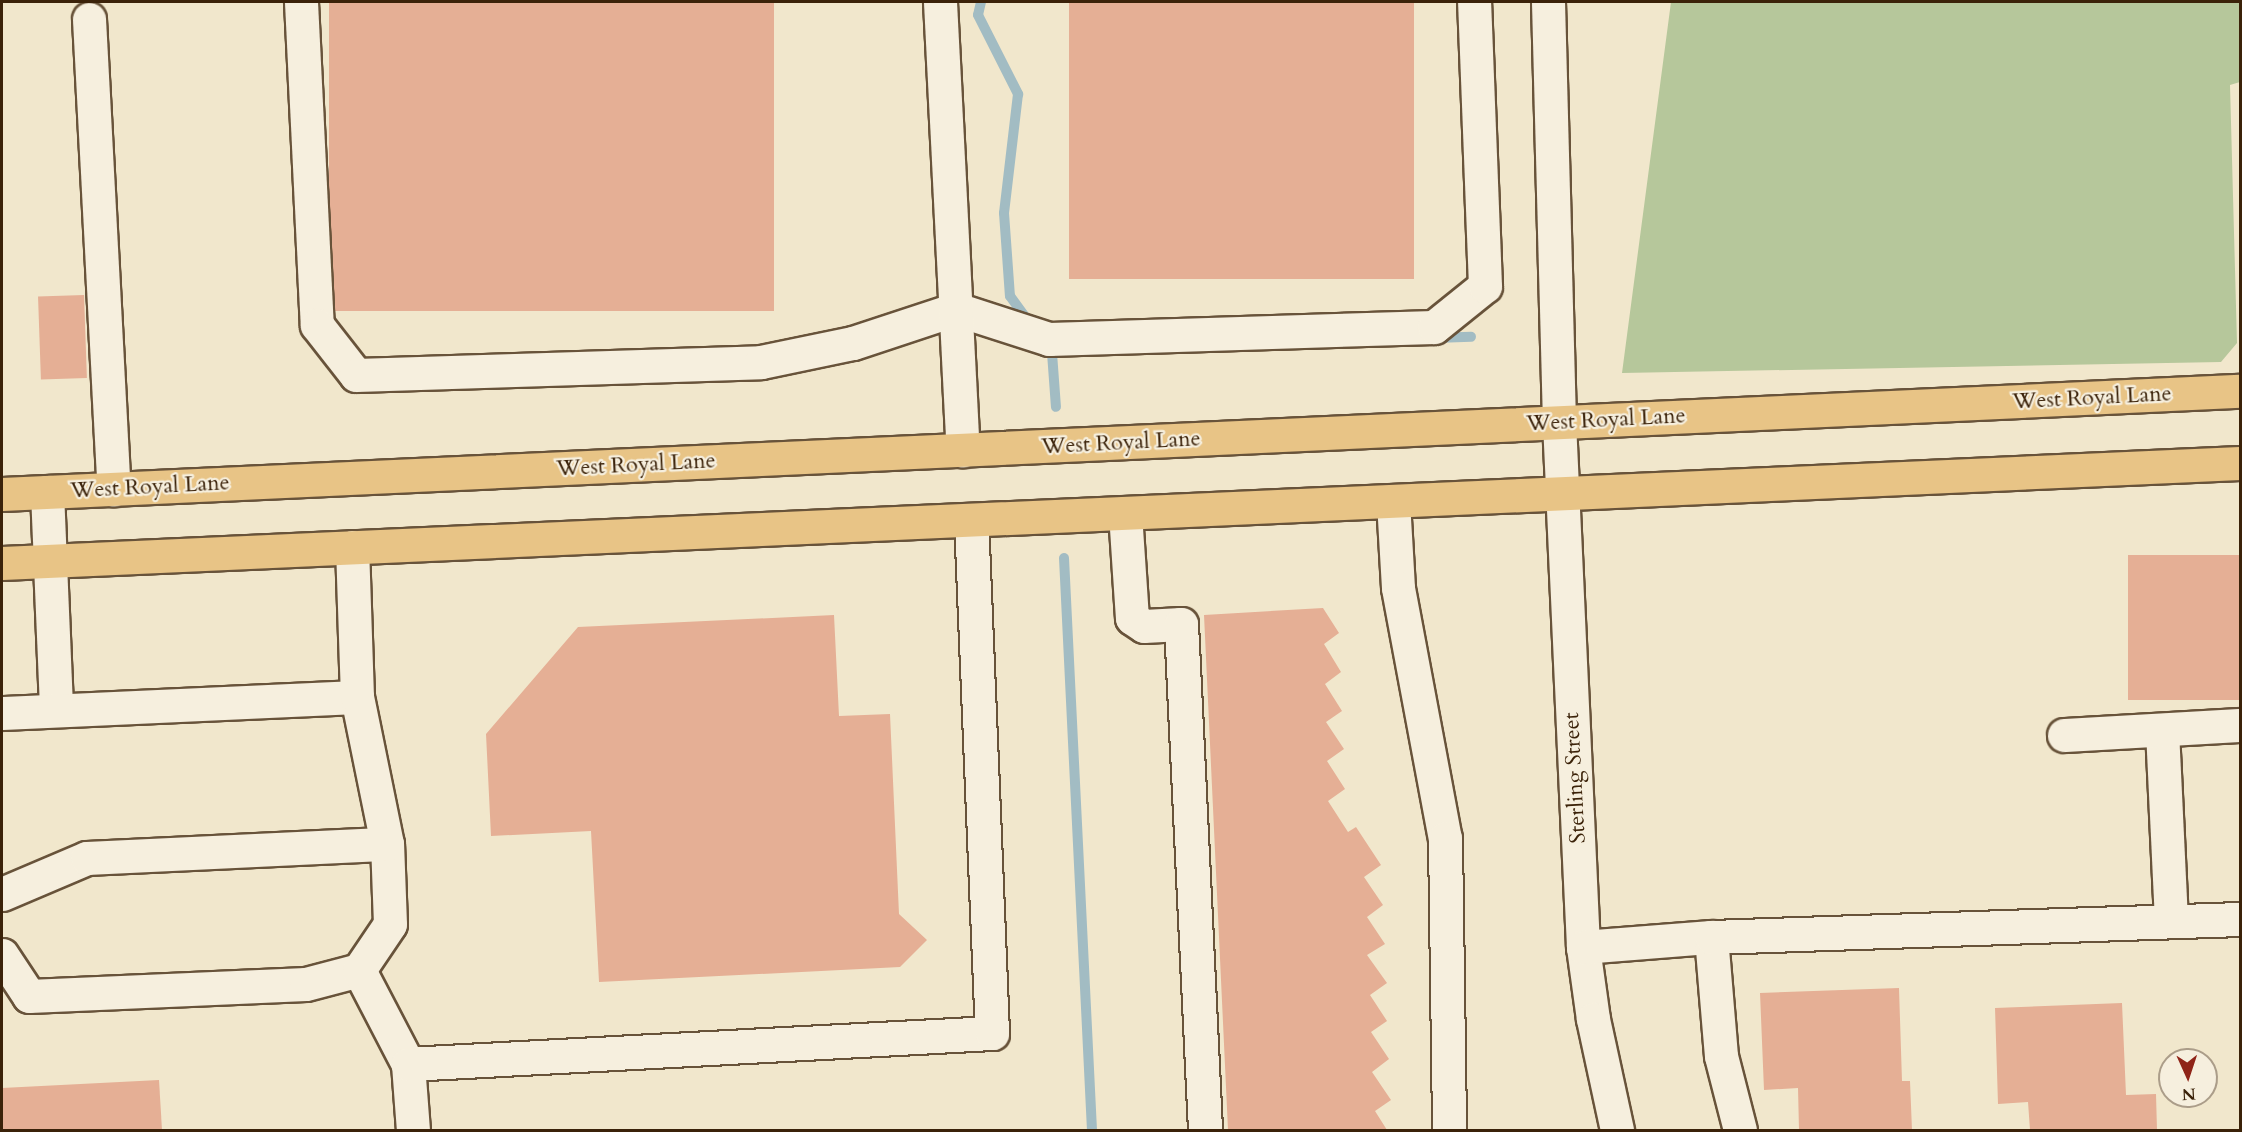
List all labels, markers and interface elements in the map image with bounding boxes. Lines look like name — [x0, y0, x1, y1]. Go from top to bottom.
street label: West Royal Lane — [2012, 381, 2172, 415]
street label: West Royal Lane — [1526, 403, 1686, 437]
street label: West Royal Lane — [1041, 426, 1201, 460]
street label: West Royal Lane — [556, 448, 716, 482]
street label: West Royal Lane — [70, 470, 230, 504]
street label: Sterling Street — [1558, 712, 1592, 844]
north arrow — [2158, 1048, 2218, 1108]
text: N — [2181, 1083, 2196, 1105]

